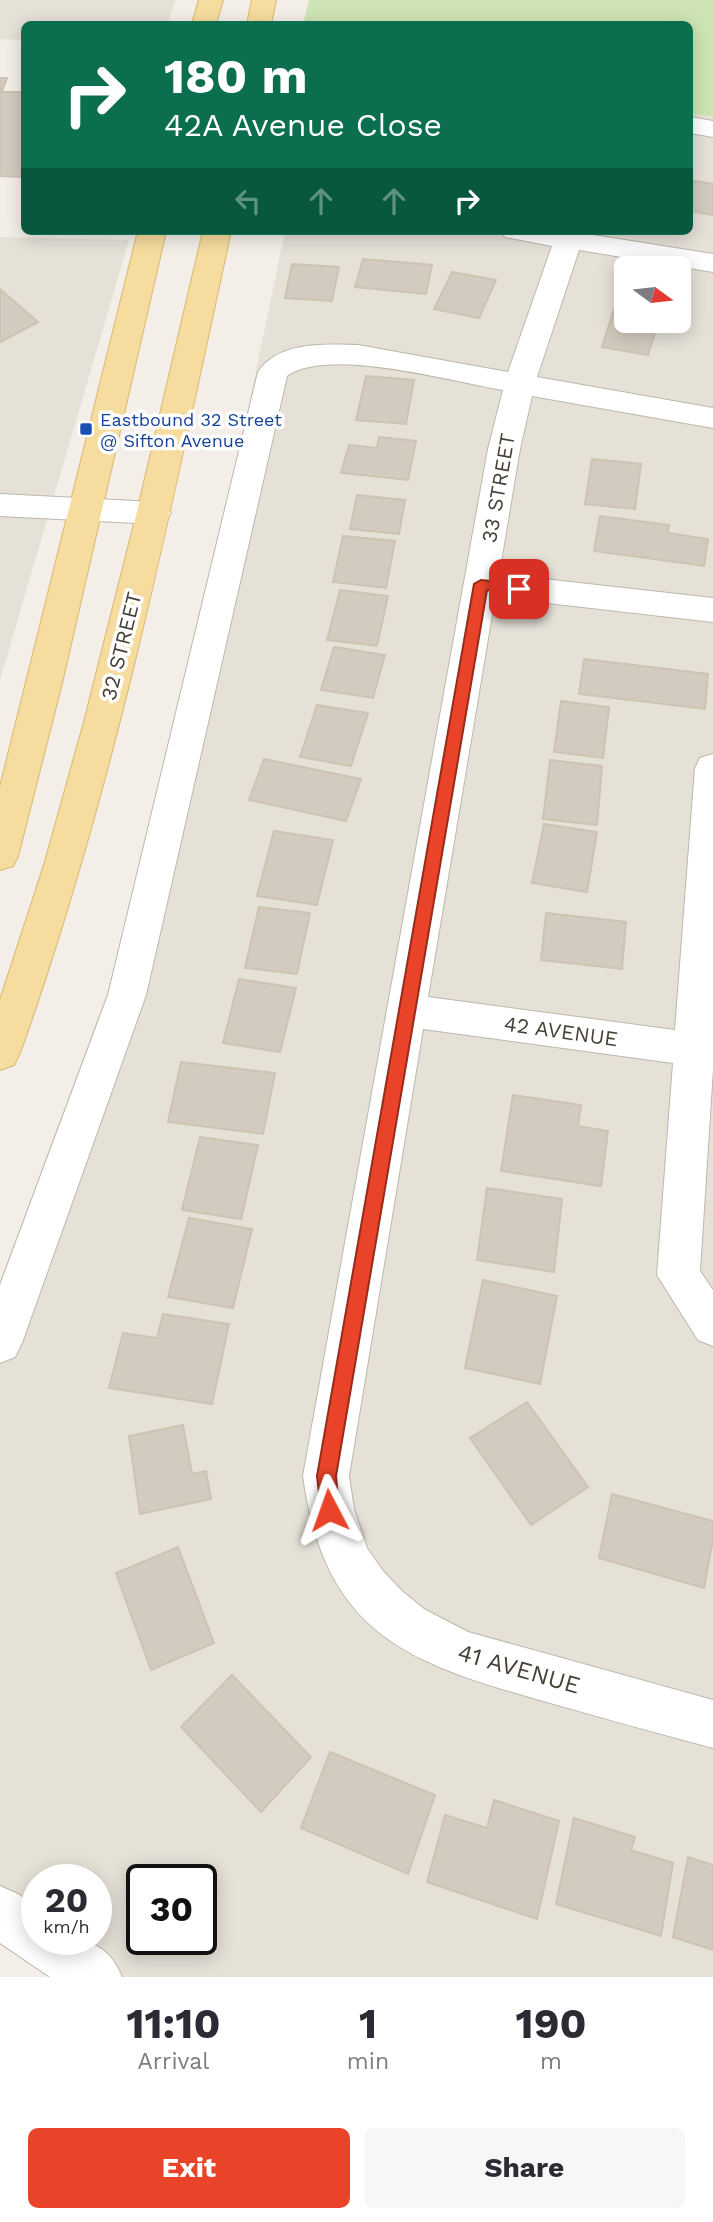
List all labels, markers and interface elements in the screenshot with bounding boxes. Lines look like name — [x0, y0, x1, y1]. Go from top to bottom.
text: 180 m — [164, 47, 308, 105]
icon: right — [49, 49, 140, 140]
text: 42A Avenue Close — [164, 106, 442, 144]
icon: left — [229, 182, 267, 220]
icon: ahead — [302, 182, 340, 220]
icon: ahead — [375, 182, 413, 220]
icon: right — [448, 182, 486, 220]
north arrow — [614, 256, 691, 332]
map controls — [614, 256, 691, 333]
place label: Eastbound 32 Street @ Sifton Avenue — [100, 409, 282, 451]
marker: Eastbound 32 Street @ Sifton Avenue — [78, 421, 94, 437]
street label: 33 STREET — [476, 431, 520, 545]
pin — [489, 559, 549, 619]
icon: arrive — [500, 570, 538, 608]
street label: 32 STREET — [95, 589, 147, 703]
street label: 42 AVENUE — [502, 1011, 620, 1051]
position arrow — [292, 1473, 366, 1547]
street label: 41 AVENUE — [455, 1638, 583, 1700]
speed limit sign: 30 — [126, 1864, 217, 1955]
text: 20 — [45, 1879, 88, 1921]
text: km/h — [43, 1916, 90, 1937]
text: 11:10 — [126, 1999, 220, 2048]
text: 1 — [359, 1999, 377, 2048]
text: 190 — [516, 1999, 587, 2048]
text: Arrival — [138, 2048, 209, 2075]
text: min — [347, 2048, 389, 2075]
text: m — [540, 2048, 562, 2075]
button: Exit — [28, 2128, 350, 2208]
button: Share — [364, 2128, 685, 2208]

